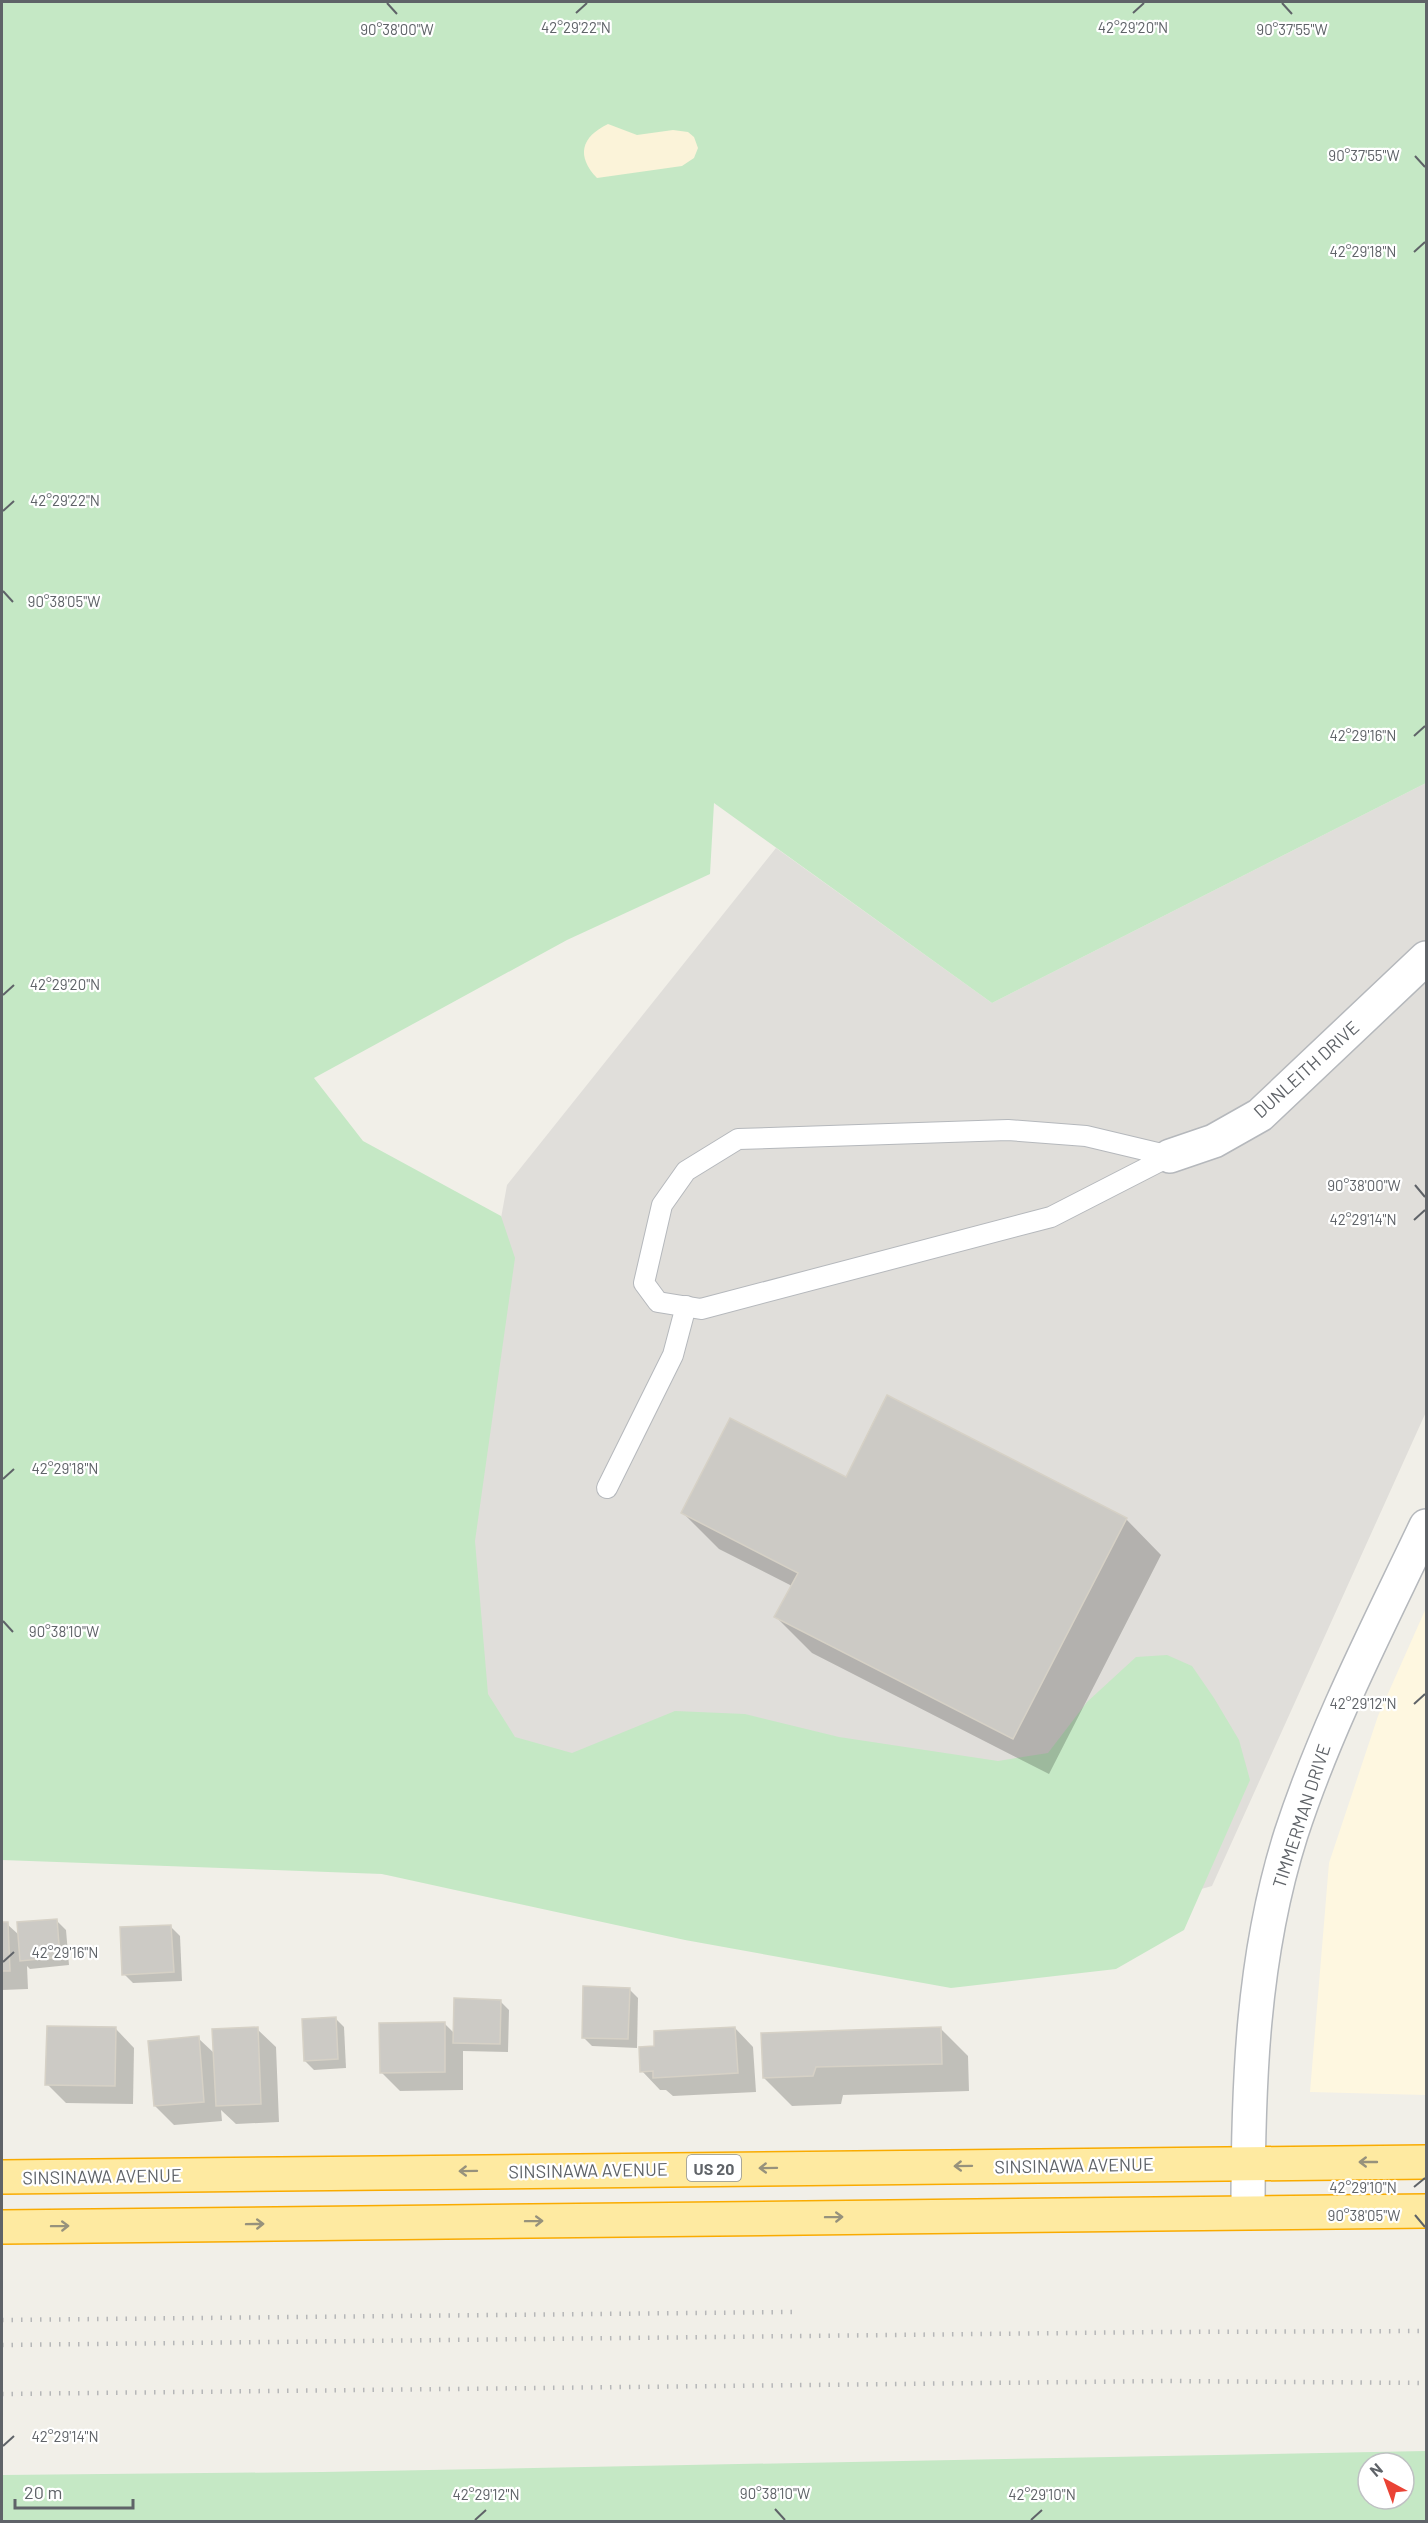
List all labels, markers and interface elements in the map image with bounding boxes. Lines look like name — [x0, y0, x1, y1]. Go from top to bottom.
text: 42°29'22"N — [541, 18, 611, 36]
text: 42°29'20"N — [1098, 18, 1168, 36]
text: 90°38'00"W — [360, 20, 434, 38]
text: 90°37'55"W — [1256, 20, 1328, 38]
text: 90°37'55"W — [1328, 146, 1400, 164]
text: 42°29'18"N — [1329, 242, 1397, 260]
text: 42°29'22"N — [30, 491, 100, 509]
text: 90°38'05"W — [28, 592, 100, 610]
text: 42°29'16"N — [1330, 726, 1396, 744]
text: 42°29'20"N — [30, 975, 100, 993]
street label: DUNLEITH DRIVE — [1249, 1016, 1363, 1122]
text: 90°38'00"W — [1327, 1176, 1401, 1194]
text: 42°29'14"N — [1329, 1210, 1397, 1228]
text: 42°29'18"N — [31, 1459, 99, 1477]
text: 90°38'10"W — [29, 1622, 99, 1640]
text: 42°29'12"N — [1329, 1694, 1397, 1712]
street label: TIMMERMAN DRIVE — [1267, 1741, 1335, 1891]
text: 42°29'16"N — [32, 1943, 98, 1961]
street label: SINSINAWA AVENUE — [994, 2153, 1154, 2177]
road number: US 20 — [687, 2155, 741, 2181]
one-way arrow — [1359, 2156, 1379, 2168]
street label: SINSINAWA AVENUE — [508, 2158, 668, 2182]
one-way arrow — [954, 2160, 974, 2172]
one-way arrow — [759, 2162, 779, 2174]
street label: SINSINAWA AVENUE — [22, 2164, 182, 2188]
one-way arrow — [459, 2165, 479, 2177]
text: 42°29'10"N — [1329, 2178, 1397, 2196]
text: 90°38'05"W — [1328, 2206, 1400, 2224]
one-way arrow — [823, 2211, 843, 2223]
one-way arrow — [523, 2215, 543, 2227]
one-way arrow — [244, 2218, 264, 2230]
one-way arrow — [49, 2220, 69, 2232]
text: 42°29'14"N — [31, 2427, 99, 2445]
north arrow — [1356, 2451, 1416, 2511]
text: N — [1366, 2459, 1386, 2480]
scale bar — [15, 2472, 134, 2510]
text: 20 m — [24, 2481, 62, 2503]
text: 90°38'10"W — [740, 2484, 810, 2502]
text: 42°29'12"N — [452, 2485, 520, 2503]
text: 42°29'10"N — [1008, 2485, 1076, 2503]

